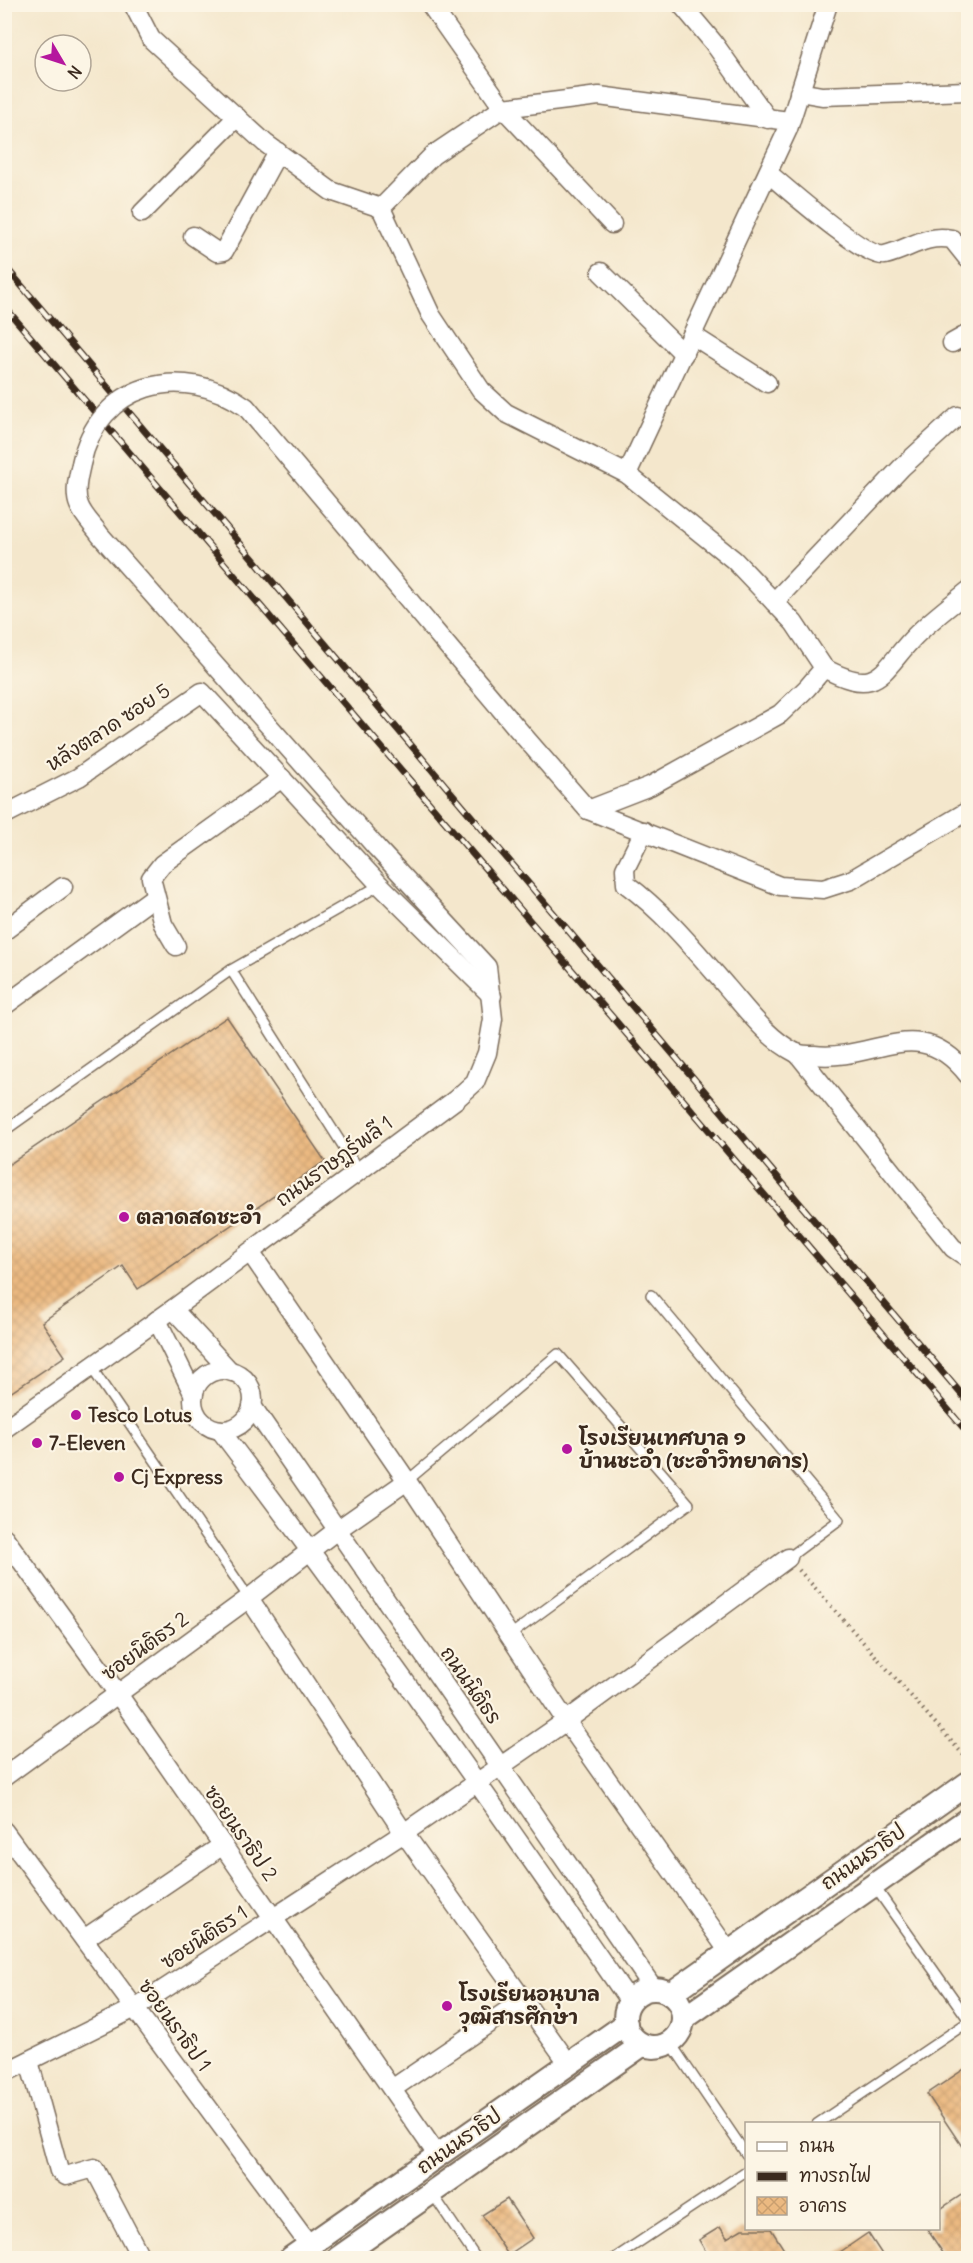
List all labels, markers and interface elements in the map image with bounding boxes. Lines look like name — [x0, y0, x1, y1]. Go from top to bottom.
north arrow — [33, 33, 93, 93]
text: N — [63, 62, 86, 83]
street label: หลังตลาด ซอย 5 — [41, 677, 174, 776]
street label: ถนนราษฎร์พลี 1 — [270, 1110, 398, 1213]
place label: ตลาดสดชะอำ — [136, 1204, 262, 1229]
marker: ตลาดสดชะอำ — [117, 1210, 131, 1224]
place label: Tesco Lotus — [88, 1402, 192, 1427]
marker: Tesco Lotus — [69, 1408, 83, 1422]
place label: โรงเรียนเทศบาล ๑ บ้านชะอำ (ชะอำวิทยาคาร) — [578, 1425, 808, 1473]
place label: 7-Eleven — [49, 1430, 126, 1455]
marker: 7-Eleven — [30, 1436, 44, 1450]
marker: โรงเรียนเทศบาล ๑ บ้านชะอำ (ชะอำวิทยาคาร) — [560, 1442, 574, 1456]
place label: Cj Express — [131, 1464, 223, 1489]
marker: Cj Express — [112, 1470, 126, 1484]
street label: ซอยนิติธร 2 — [96, 1606, 193, 1686]
street label: ถนนนิติธร — [436, 1641, 507, 1728]
street label: ซอยนราธิป 2 — [199, 1780, 284, 1885]
street label: ถนนนราธิป — [816, 1818, 910, 1895]
street label: ซอยนิติธร 1 — [156, 1899, 252, 1974]
street label: ซอยนราธิป 1 — [134, 1974, 217, 2076]
place label: โรงเรียนอนุบาล วุฒิสารศึกษา — [458, 1981, 600, 2032]
marker: โรงเรียนอนุบาล วุฒิสารศึกษา — [440, 1999, 454, 2013]
street label: ถนนนราธิป — [412, 2102, 506, 2179]
legend — [745, 2122, 940, 2230]
text: ถนน — [799, 2134, 834, 2157]
text: ทางรถไฟ — [799, 2163, 871, 2187]
text: อาคาร — [799, 2194, 847, 2217]

